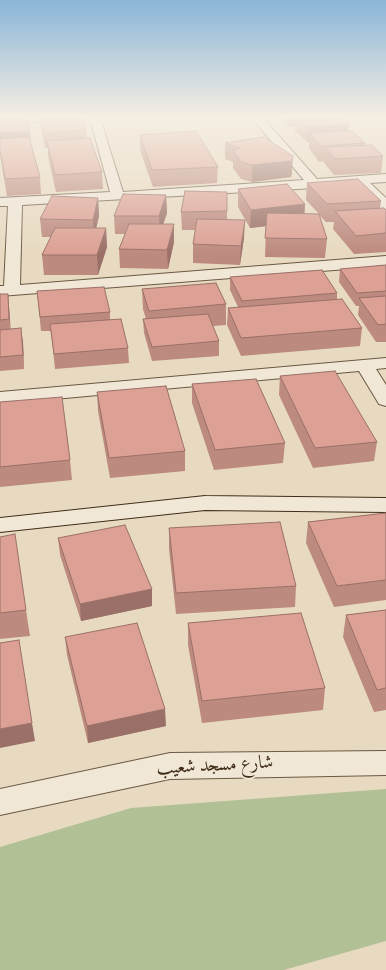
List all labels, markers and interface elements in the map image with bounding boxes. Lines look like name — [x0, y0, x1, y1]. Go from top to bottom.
street label: شارع مسجد شعيب — [156, 753, 274, 781]

